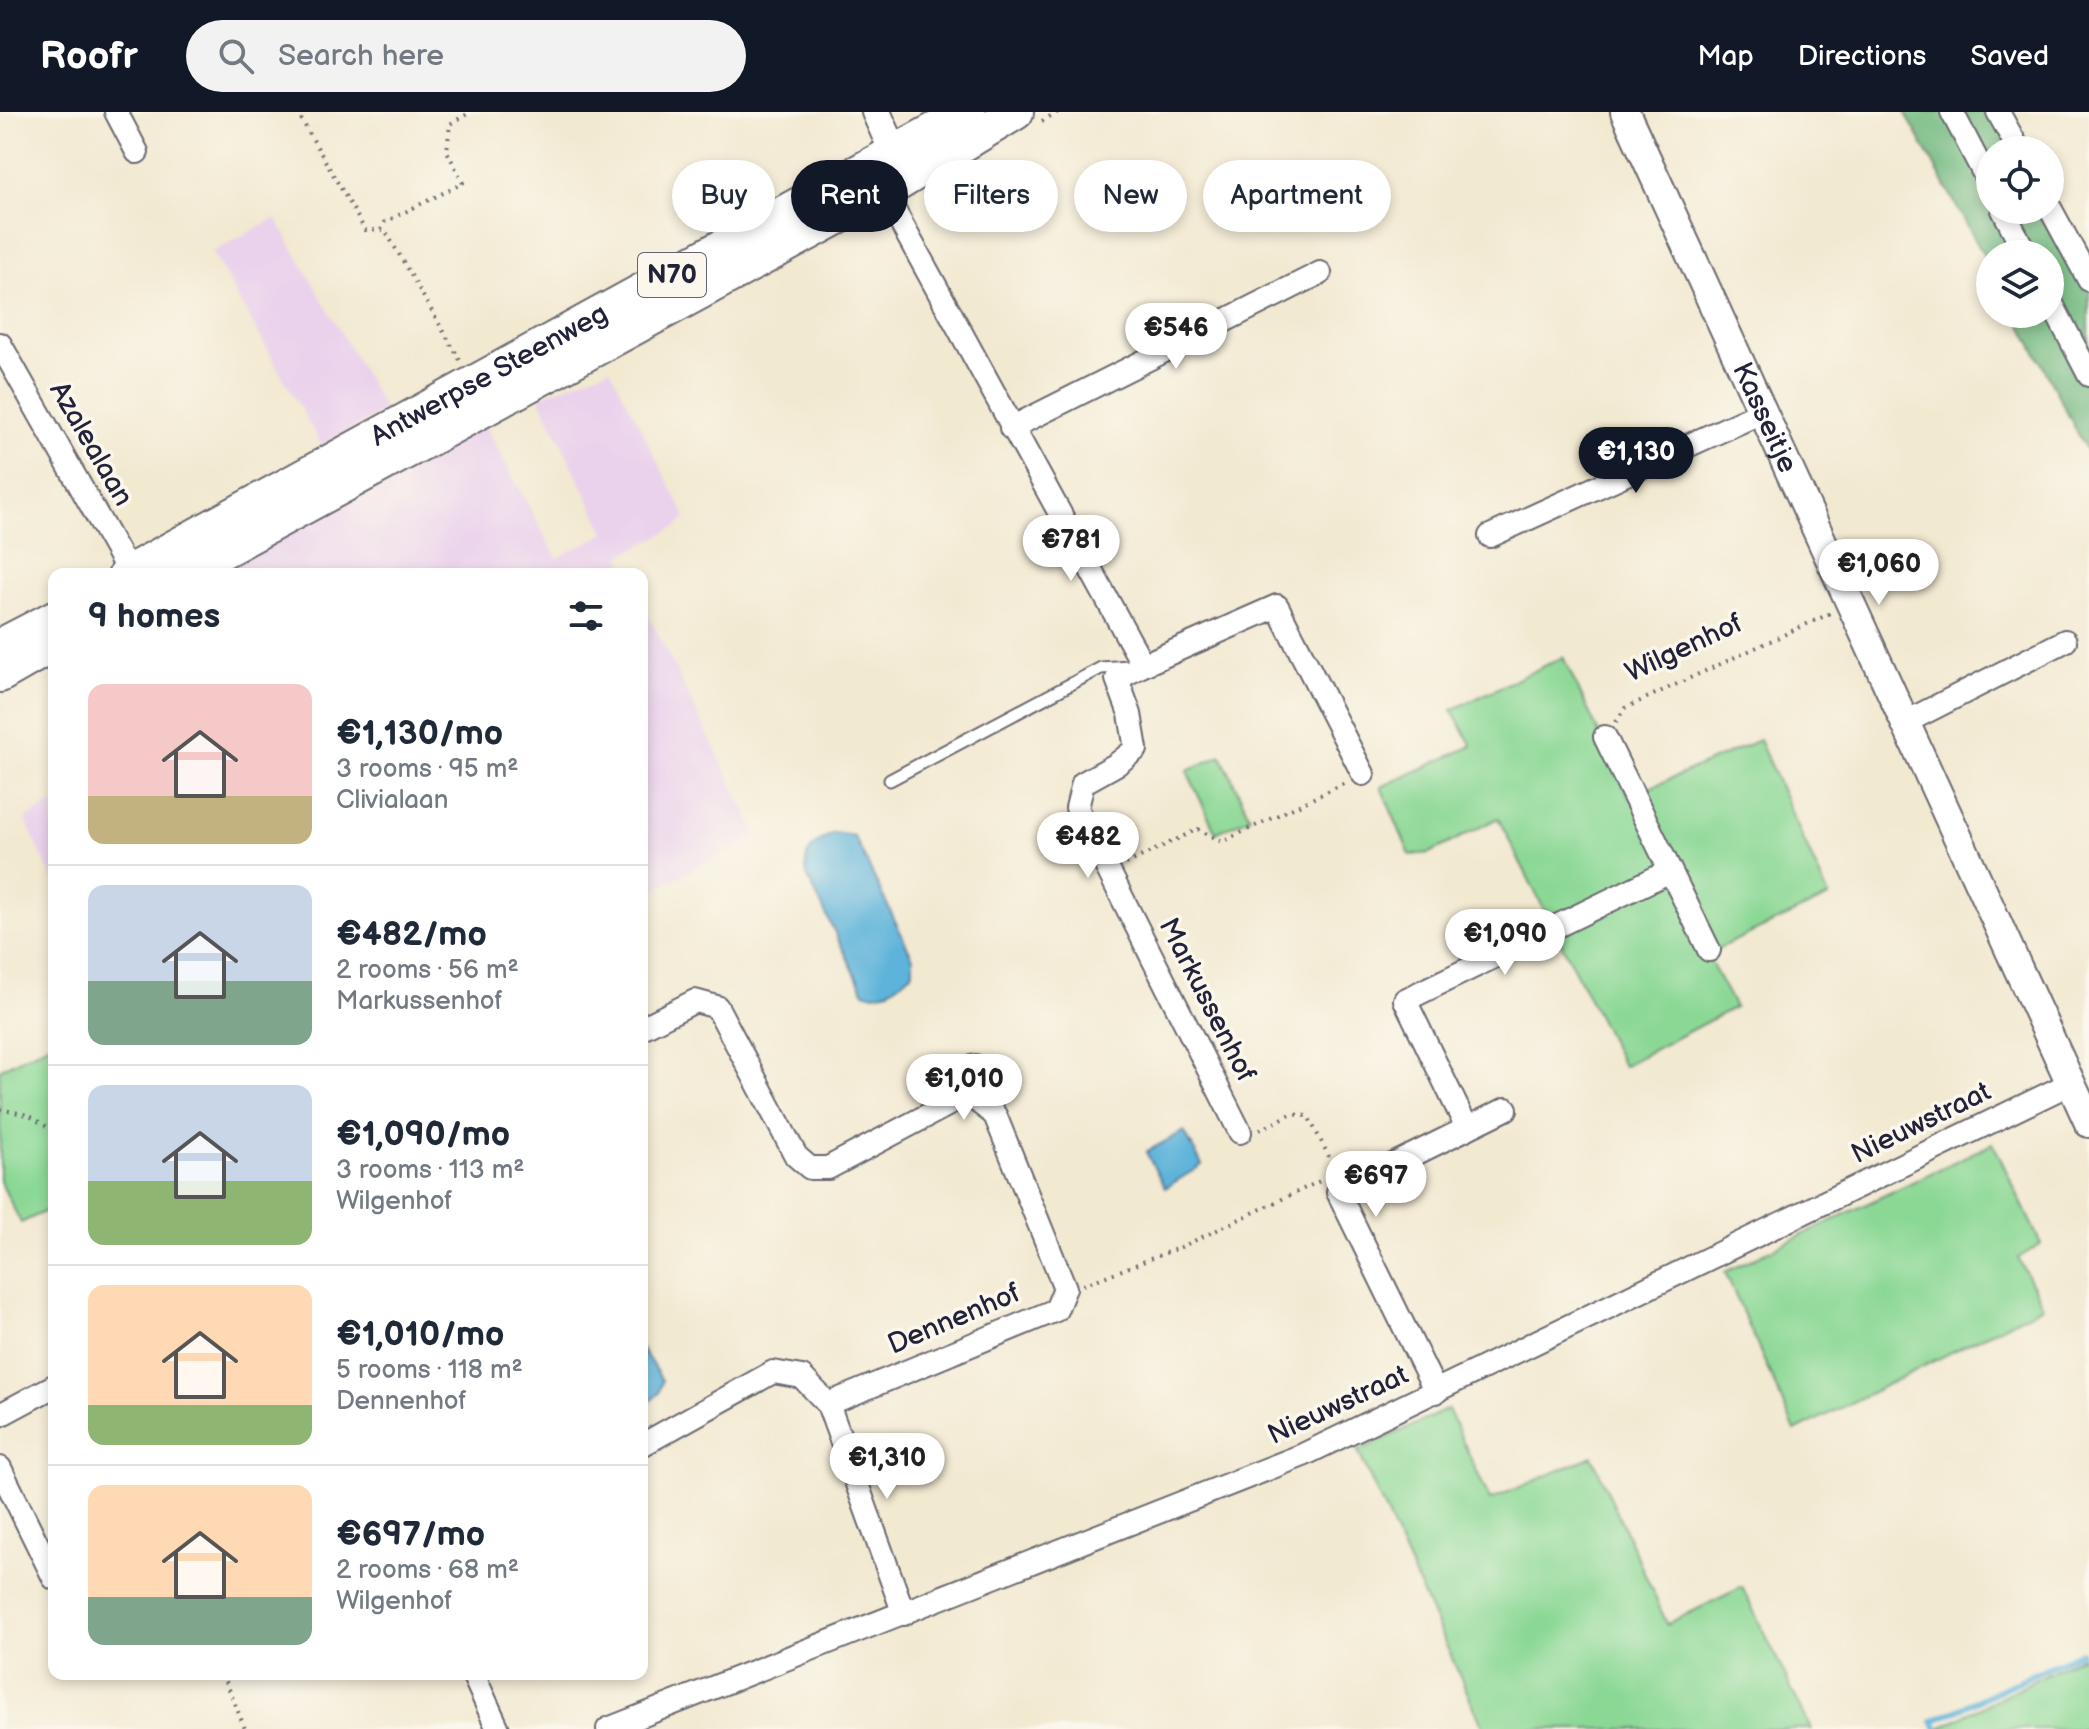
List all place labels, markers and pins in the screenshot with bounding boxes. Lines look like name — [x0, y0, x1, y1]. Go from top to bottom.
pin: €546 — [1129, 303, 1223, 371]
pin: €1,130 — [1571, 427, 1701, 495]
pin: €781 — [1024, 515, 1118, 583]
pin: €1,060 — [1814, 539, 1944, 607]
pin: €482 — [1041, 812, 1135, 880]
pin: €1,090 — [1440, 909, 1570, 977]
pin: €1,010 — [899, 1054, 1029, 1122]
pin: €697 — [1329, 1151, 1423, 1219]
pin: €1,310 — [822, 1433, 952, 1501]

